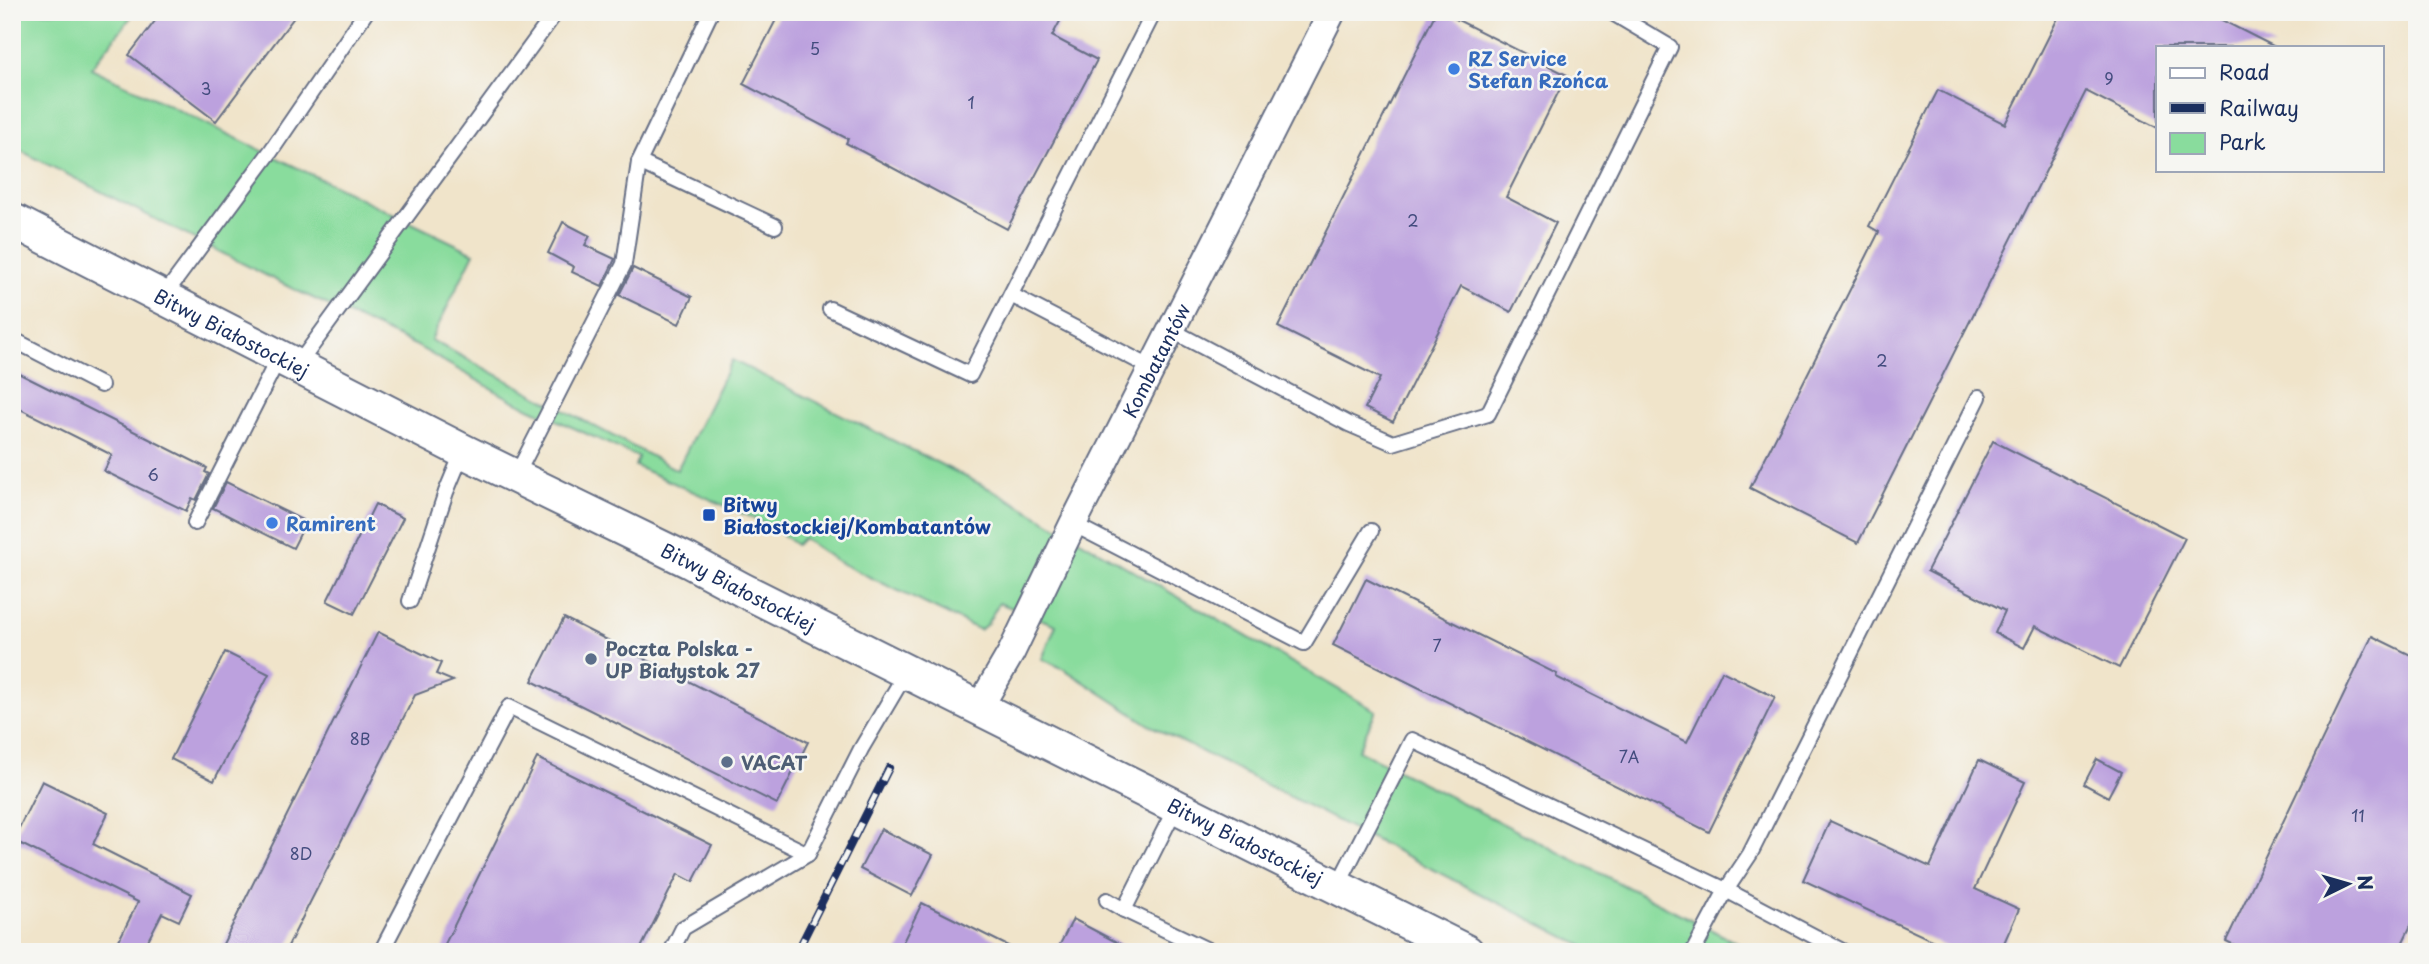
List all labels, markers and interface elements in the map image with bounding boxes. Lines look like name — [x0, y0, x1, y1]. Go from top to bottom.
house number: 5 — [810, 36, 820, 60]
place label: RZ Service Stefan Rzońca — [1468, 44, 1609, 94]
legend — [2156, 46, 2384, 172]
text: Road — [2219, 55, 2270, 87]
marker: RZ Service Stefan Rzońca — [1446, 61, 1462, 77]
house number: 9 — [2104, 66, 2114, 90]
house number: 3 — [201, 76, 211, 100]
house number: 1 — [967, 90, 975, 114]
text: Railway — [2219, 91, 2299, 123]
text: Park — [2219, 125, 2266, 157]
house number: 2 — [1407, 208, 1419, 232]
street label: Bitwy Białostockiej — [150, 281, 314, 384]
street label: Kombatantów — [1115, 298, 1197, 422]
house number: 2 — [1876, 348, 1888, 372]
house number: 6 — [147, 462, 159, 486]
place label: Bitwy Białostockiej/Kombatantów — [723, 490, 991, 540]
marker: Bitwy Białostockiej/Kombatantów — [701, 507, 717, 523]
place label: Ramirent — [286, 509, 376, 537]
marker: Ramirent — [264, 515, 280, 531]
street label: Bitwy Białostockiej — [656, 536, 821, 638]
house number: 7 — [1432, 633, 1442, 657]
place label: Poczta Polska - UP Białystok 27 — [605, 634, 760, 684]
marker: Poczta Polska - UP Białystok 27 — [583, 651, 599, 667]
house number: 8B — [350, 726, 370, 750]
house number: 7A — [1619, 744, 1640, 768]
place label: VACAT — [741, 748, 807, 776]
marker: VACAT — [719, 754, 735, 770]
street label: Bitwy Białostockiej — [1163, 790, 1328, 892]
house number: 11 — [2351, 803, 2365, 827]
house number: 8D — [290, 841, 312, 865]
north arrow — [2314, 848, 2384, 918]
text: N — [2351, 874, 2381, 891]

